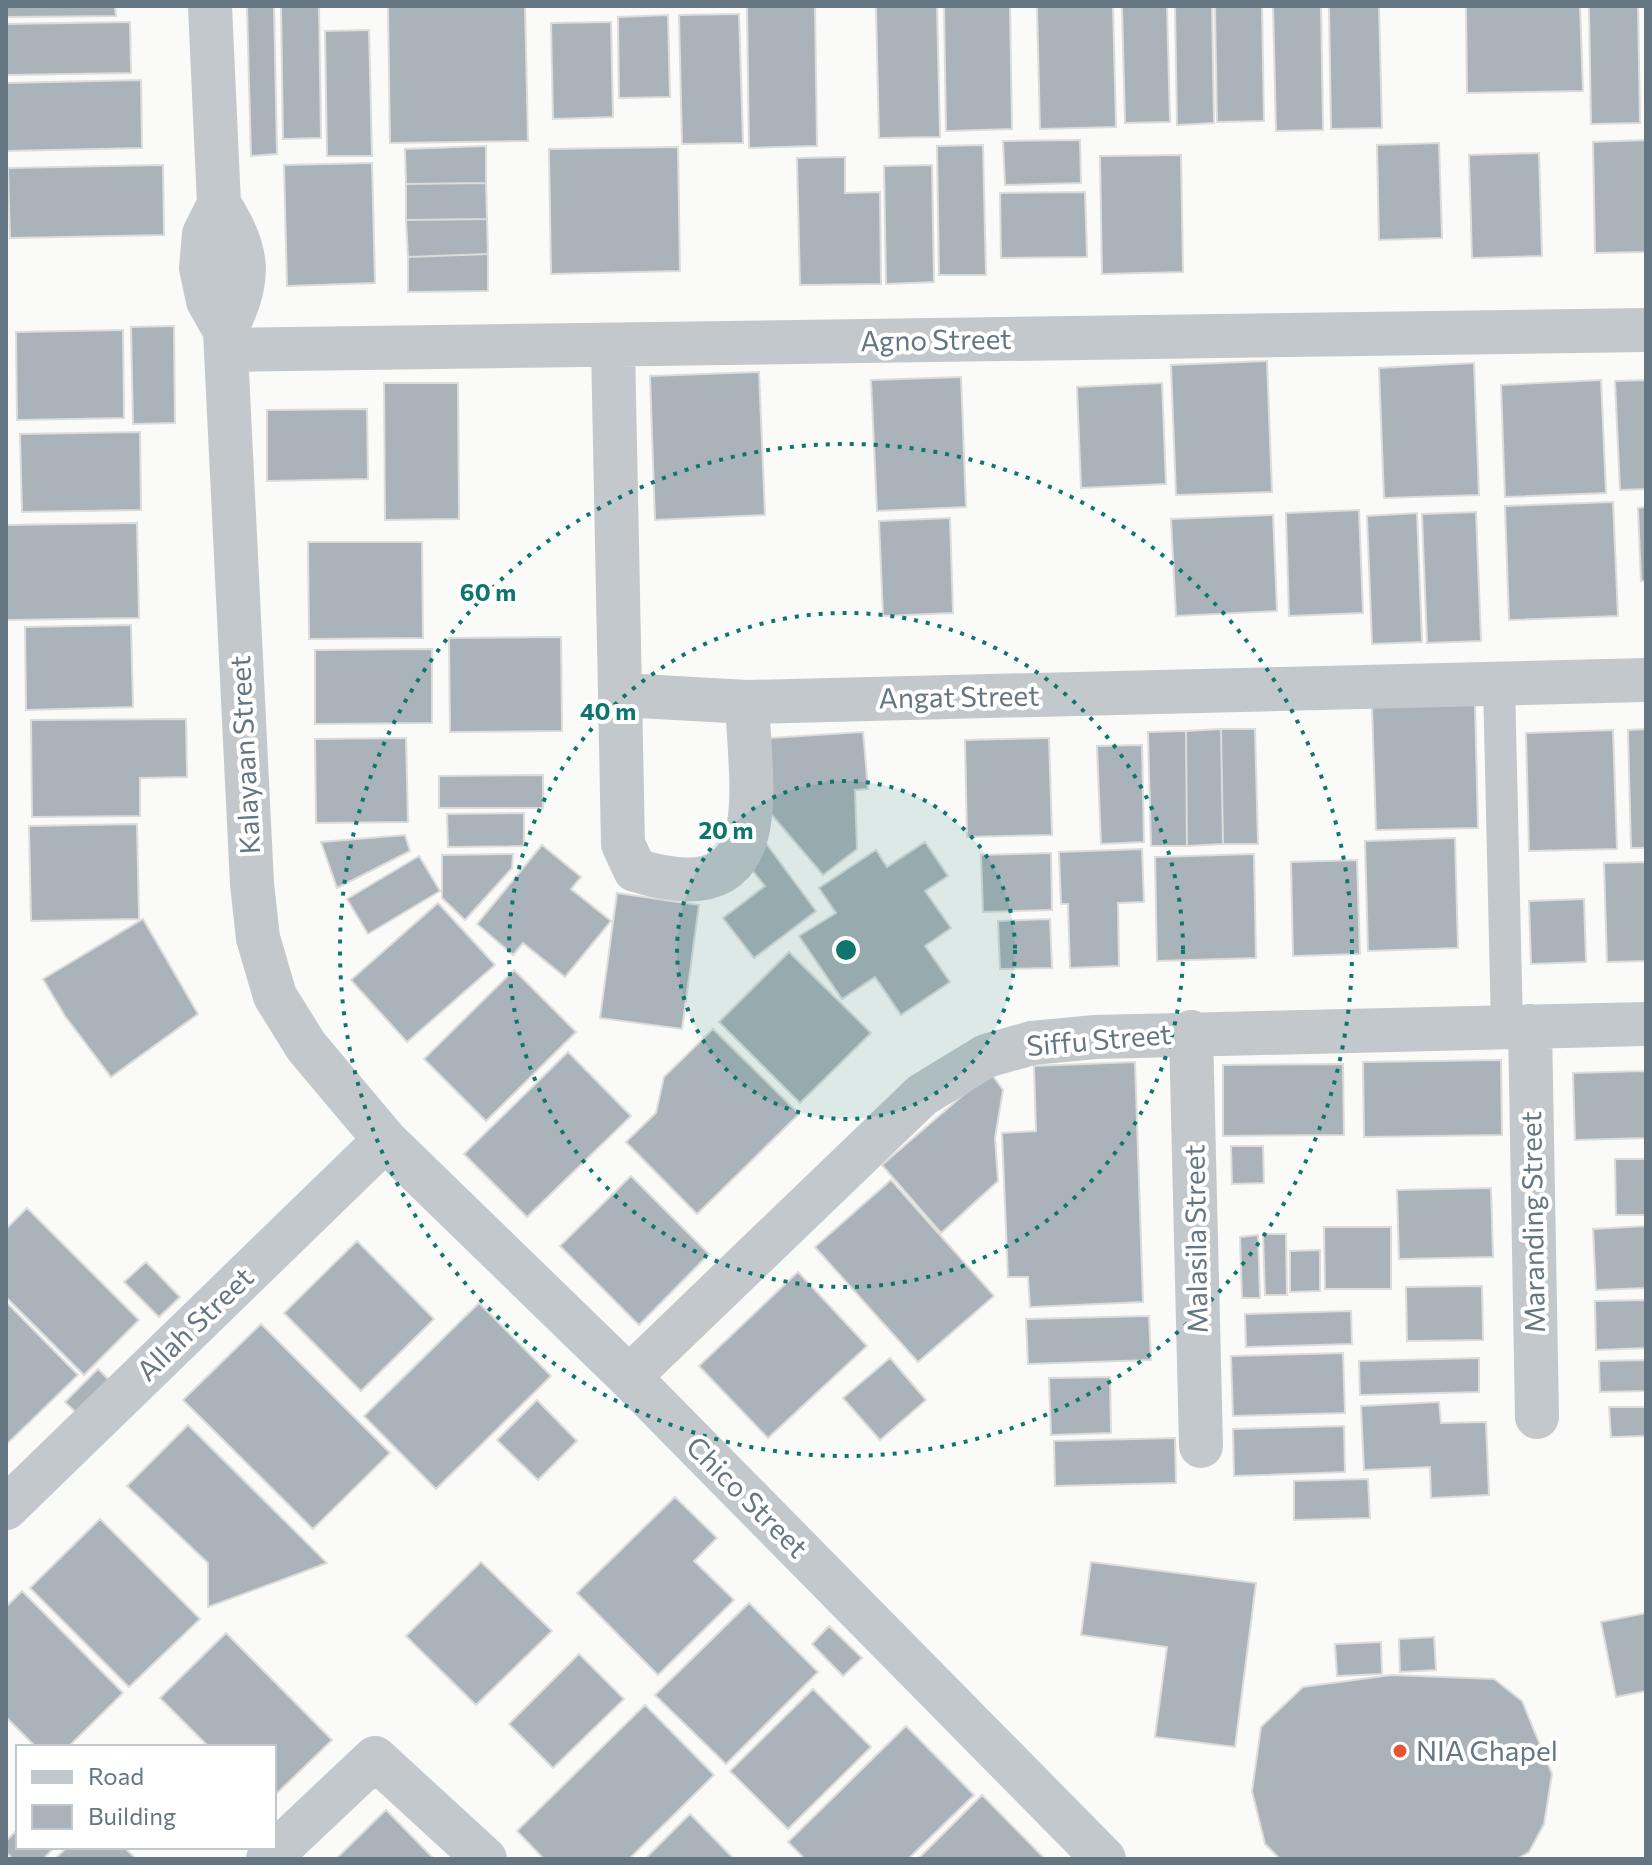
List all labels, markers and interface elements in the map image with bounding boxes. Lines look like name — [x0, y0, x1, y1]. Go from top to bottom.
street label: Agno Street — [860, 321, 1012, 357]
text: 60 m — [460, 577, 516, 606]
street label: Kalayaan Street — [222, 655, 266, 855]
street label: Angat Street — [878, 678, 1040, 714]
text: 40 m — [580, 696, 636, 725]
text: 20 m — [699, 815, 753, 844]
centre of rings — [832, 936, 860, 964]
street label: Siffu Street — [1025, 1016, 1173, 1062]
street label: Maranding Street — [1513, 1111, 1551, 1333]
street label: Malasila Street — [1176, 1144, 1214, 1334]
street label: Allah Street — [129, 1259, 260, 1387]
street label: Chico Street — [680, 1429, 815, 1564]
place label: NIA Chapel — [1416, 1733, 1558, 1767]
marker: NIA Chapel — [1391, 1742, 1409, 1760]
legend — [16, 1745, 276, 1849]
text: Road — [88, 1761, 144, 1790]
text: Building — [88, 1801, 176, 1830]

